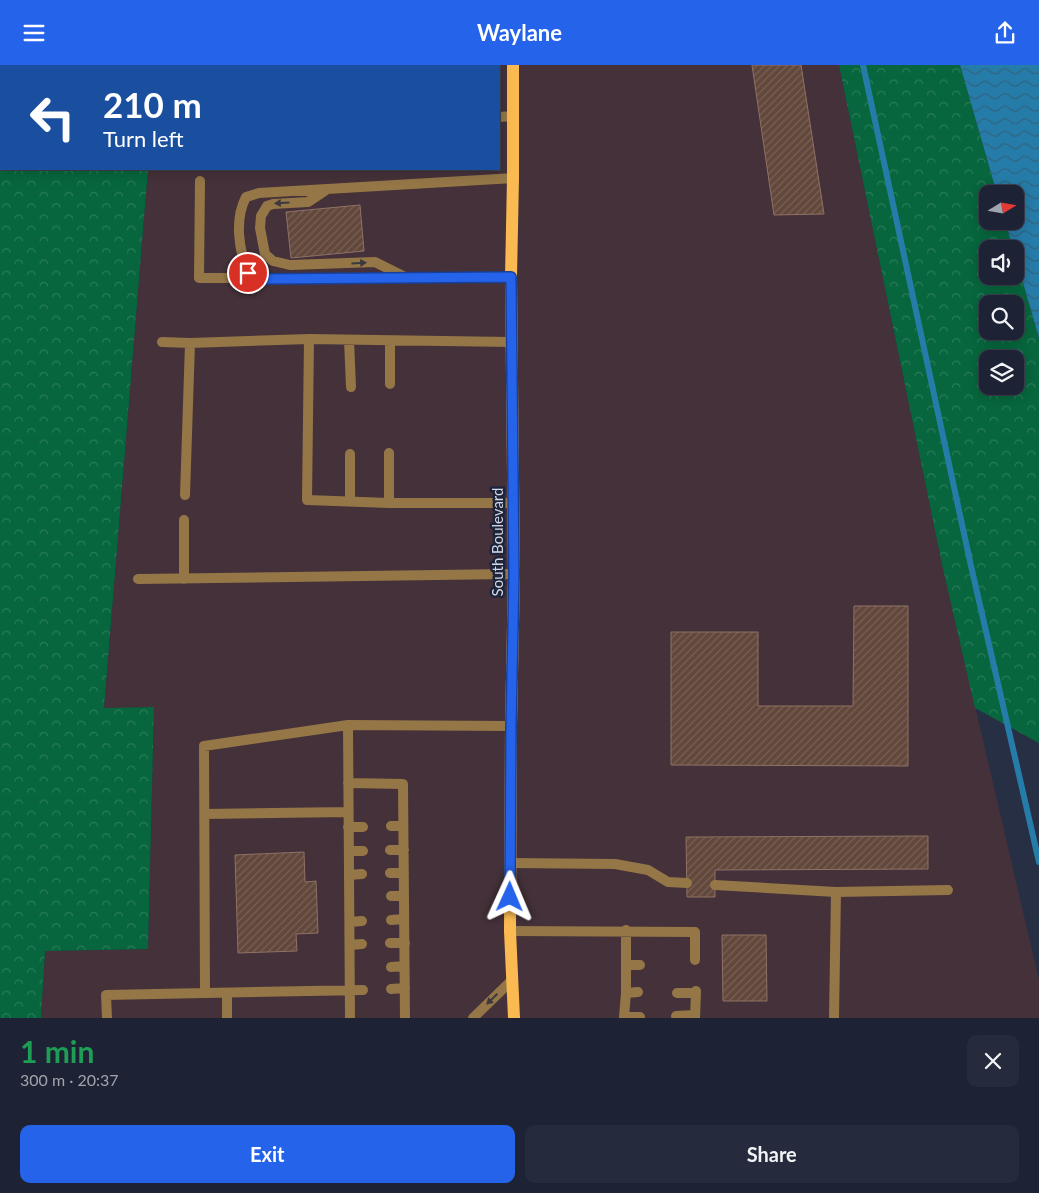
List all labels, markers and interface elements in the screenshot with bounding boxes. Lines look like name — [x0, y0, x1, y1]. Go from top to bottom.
icon: menu — [20, 19, 48, 47]
text: Waylane — [477, 19, 562, 46]
icon: share — [991, 19, 1019, 47]
text: 210 m — [103, 83, 202, 125]
icon: left — [20, 85, 85, 150]
text: Turn left — [103, 125, 184, 152]
north arrow — [979, 185, 1024, 230]
map controls — [979, 185, 1024, 395]
one-way arrow — [274, 200, 290, 208]
button: sound — [979, 240, 1024, 285]
pin — [227, 252, 269, 294]
one-way arrow — [351, 258, 367, 266]
icon: arrive — [234, 259, 262, 287]
button: search — [979, 295, 1024, 340]
button: layers — [979, 350, 1024, 395]
street label: South Boulevard — [488, 488, 506, 596]
position arrow — [483, 870, 535, 922]
one-way arrow — [487, 993, 499, 1005]
text: 1 min — [20, 1033, 94, 1069]
button: close — [967, 1035, 1019, 1087]
text: 300 m · 20:37 — [20, 1070, 119, 1089]
button: Exit — [20, 1125, 515, 1183]
button: Share — [525, 1125, 1019, 1183]

